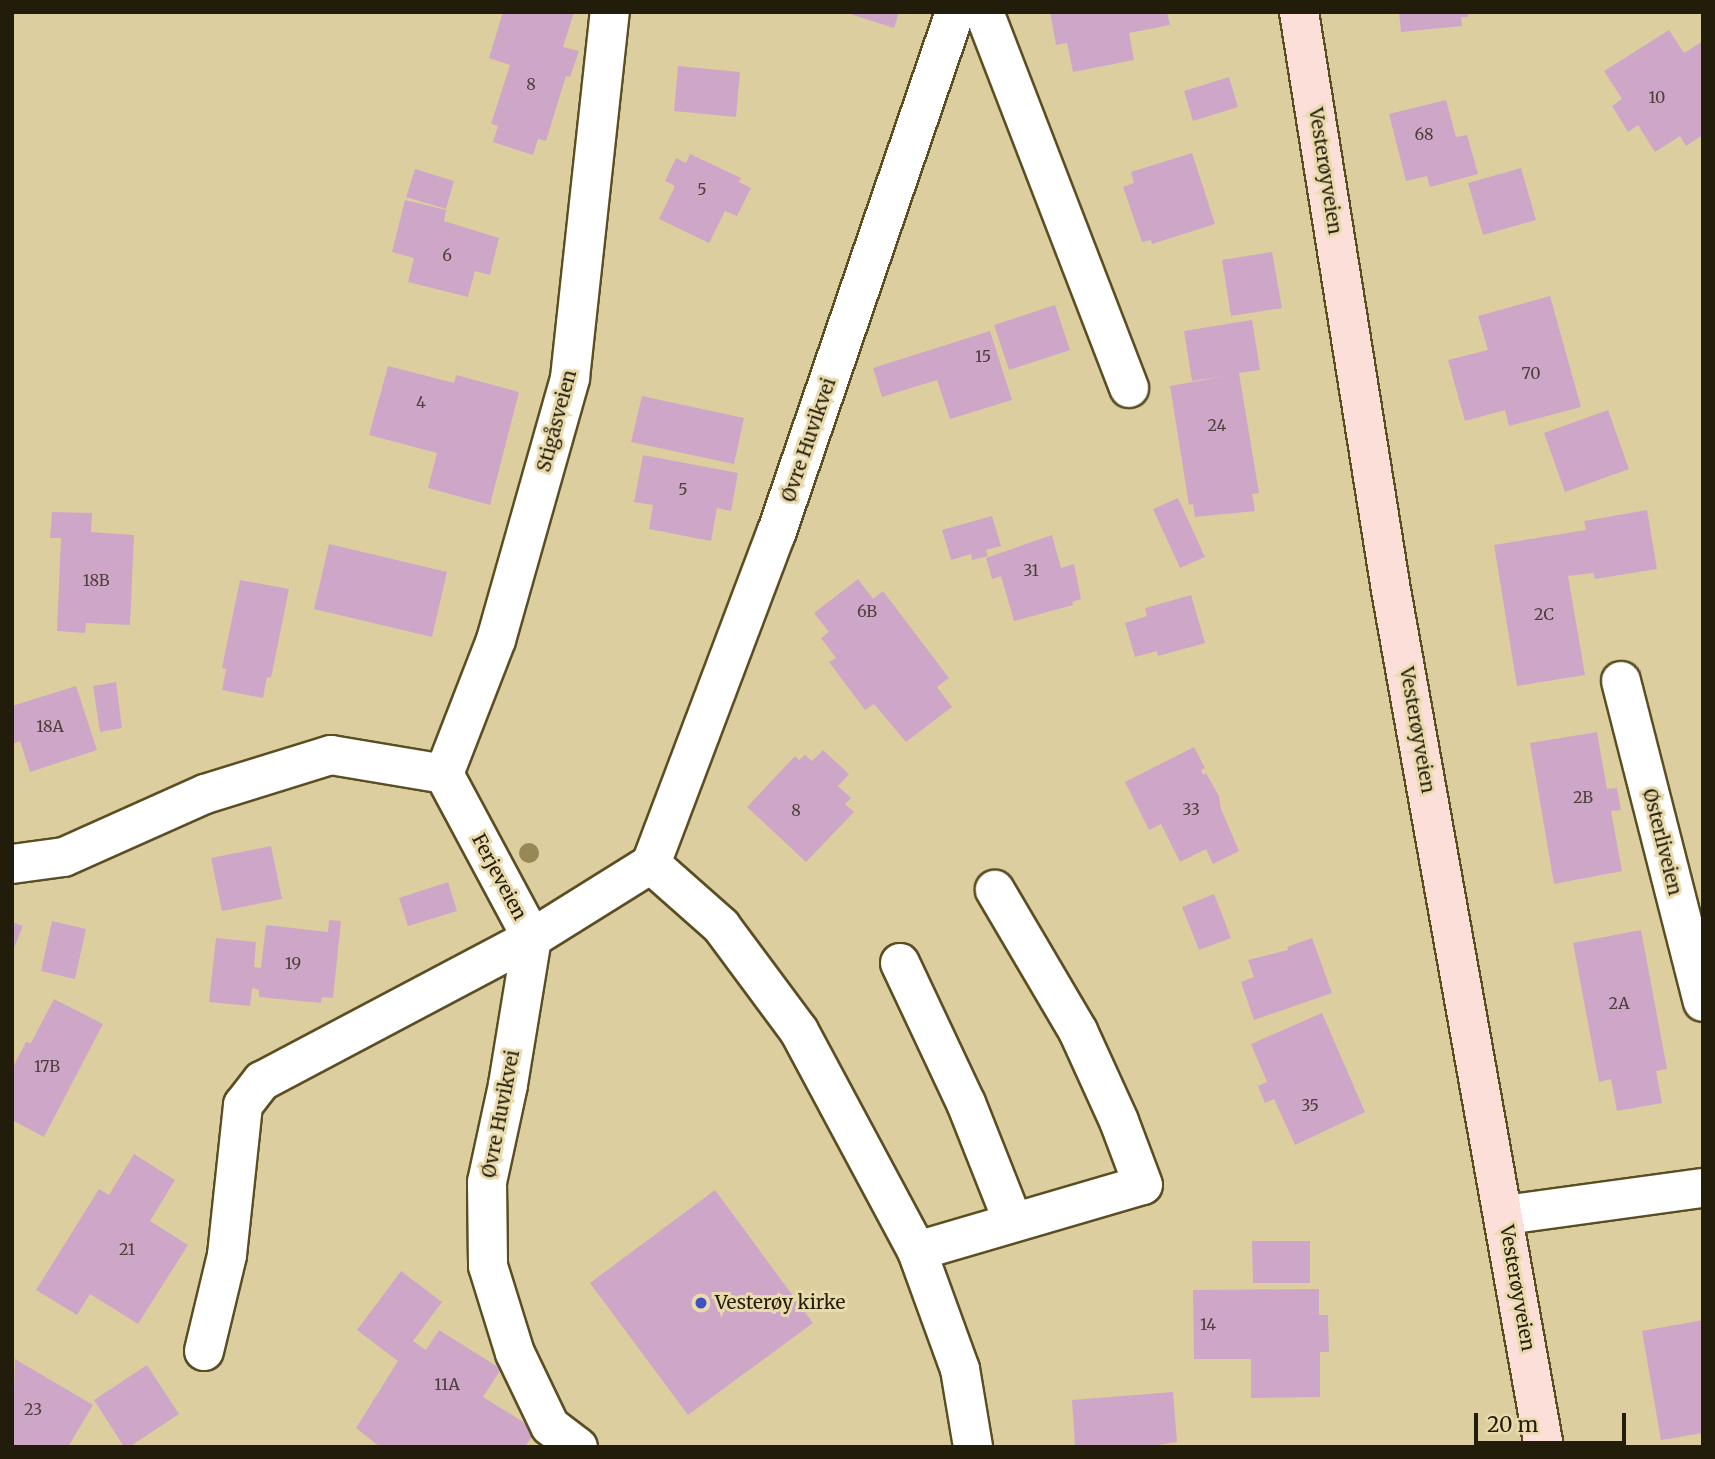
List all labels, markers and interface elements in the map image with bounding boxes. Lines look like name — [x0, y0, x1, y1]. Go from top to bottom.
house number: 8 — [526, 74, 536, 94]
house number: 10 — [1649, 87, 1665, 107]
street label: Vesterøyveien — [1304, 106, 1346, 236]
house number: 68 — [1414, 124, 1434, 144]
house number: 5 — [697, 179, 707, 199]
house number: 6 — [442, 245, 452, 265]
house number: 15 — [975, 346, 991, 366]
house number: 70 — [1522, 363, 1540, 383]
street label: Stigåsveien — [532, 367, 582, 475]
street label: Øvre Huvikvei — [777, 375, 841, 505]
house number: 4 — [416, 392, 426, 412]
house number: 24 — [1208, 415, 1226, 435]
house number: 5 — [678, 479, 688, 499]
house number: 31 — [1023, 560, 1039, 580]
house number: 18B — [83, 570, 109, 590]
house number: 6B — [857, 601, 877, 621]
house number: 2C — [1534, 604, 1554, 624]
street label: Vesterøyveien — [1395, 665, 1439, 795]
house number: 18A — [36, 716, 64, 736]
street label: Østerliveien — [1638, 786, 1686, 898]
house number: 2B — [1573, 787, 1593, 807]
house number: 33 — [1182, 799, 1200, 819]
house number: 8 — [791, 800, 801, 820]
street label: Ferjeveien — [467, 830, 531, 924]
house number: 19 — [285, 953, 301, 973]
house number: 2A — [1609, 993, 1629, 1013]
street label: Øvre Huvikvei — [477, 1048, 525, 1180]
house number: 17B — [34, 1056, 60, 1076]
house number: 35 — [1301, 1095, 1319, 1115]
street label: Vesterøyveien — [1495, 1223, 1539, 1353]
house number: 21 — [119, 1239, 135, 1259]
place label: Vesterøy kirke — [715, 1292, 845, 1314]
marker: Vesterøy kirke — [693, 1295, 709, 1311]
house number: 14 — [1200, 1314, 1216, 1334]
house number: 11A — [434, 1374, 460, 1394]
house number: 23 — [24, 1399, 42, 1419]
scale bar — [1477, 1400, 1629, 1444]
text: 20 m — [1487, 1411, 1538, 1438]

